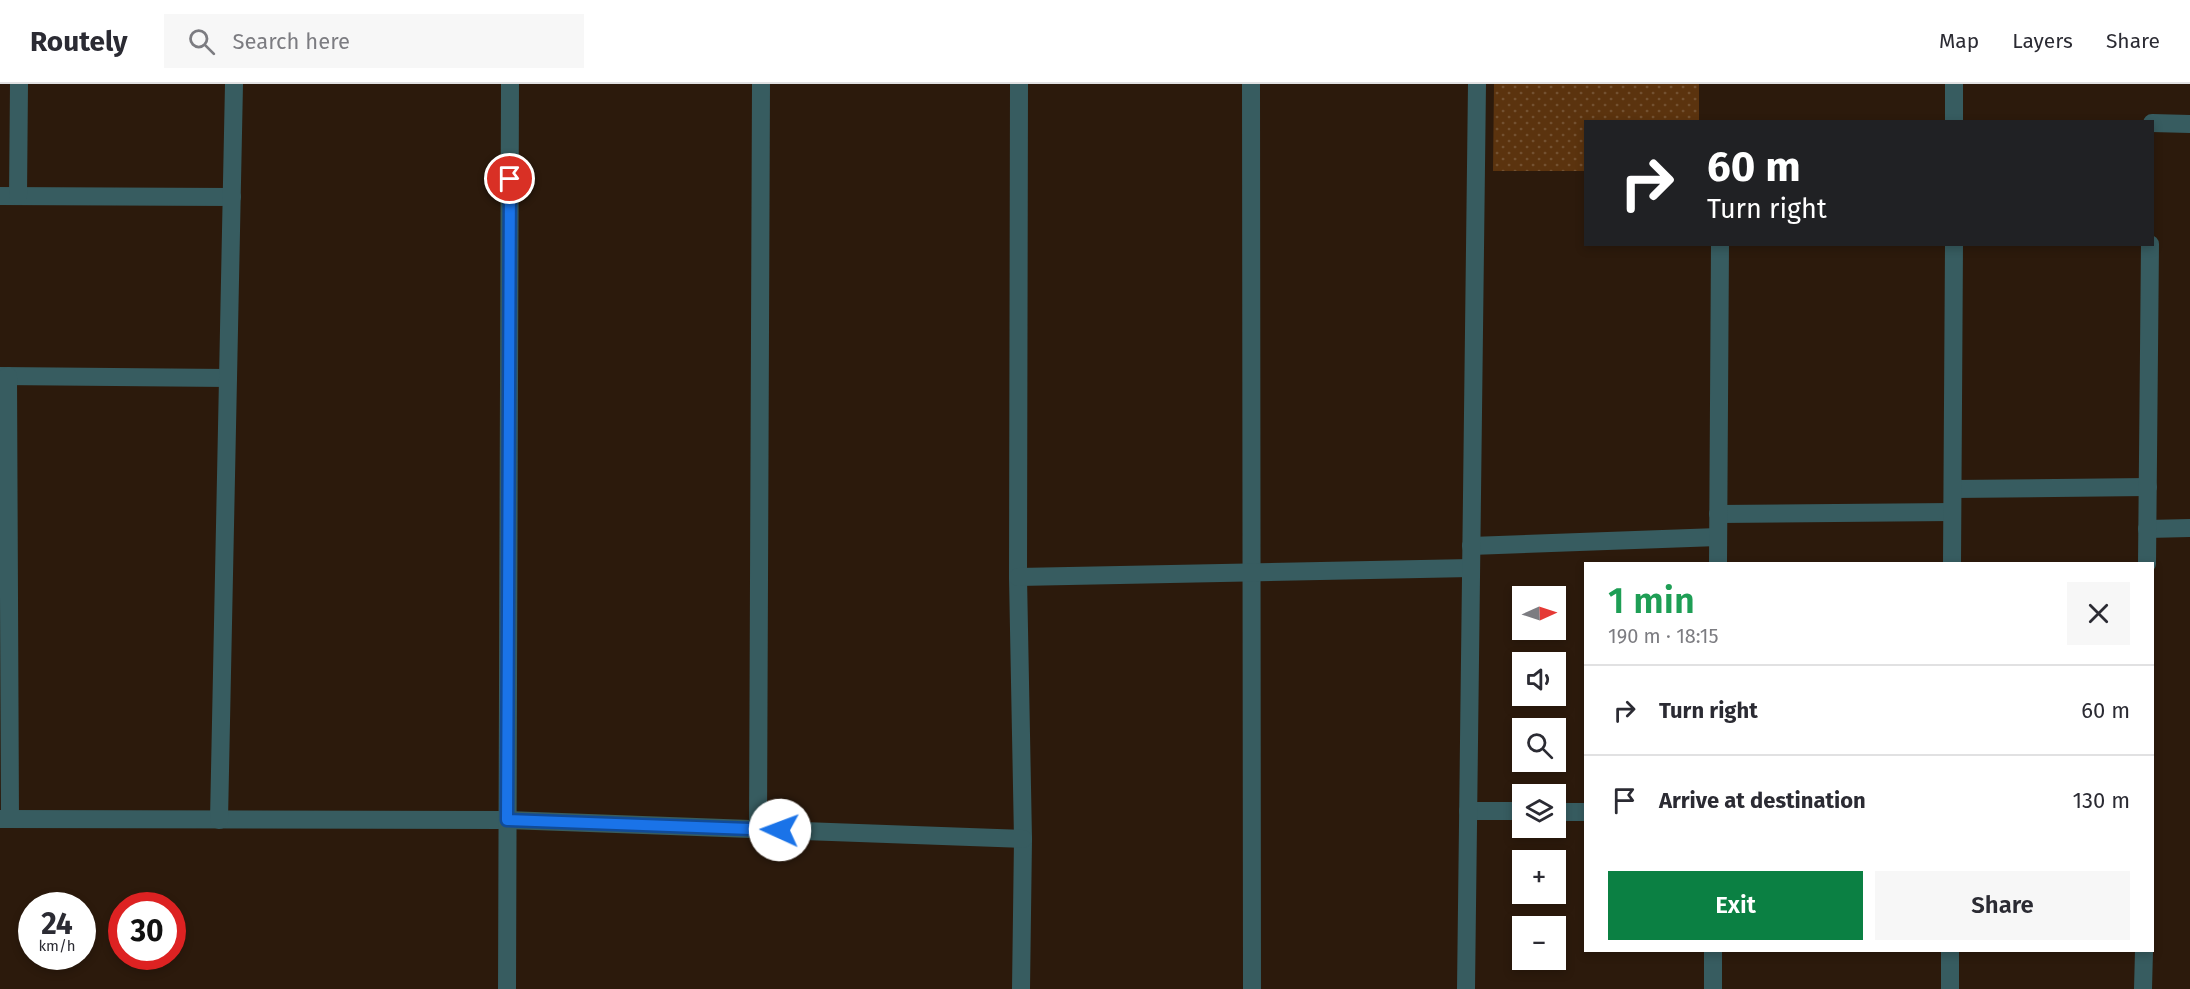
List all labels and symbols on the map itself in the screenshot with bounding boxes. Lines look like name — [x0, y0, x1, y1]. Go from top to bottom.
pin — [484, 153, 535, 204]
north arrow — [1512, 586, 1566, 640]
position arrow — [748, 798, 812, 862]
speed limit sign: 30 — [108, 892, 186, 970]

